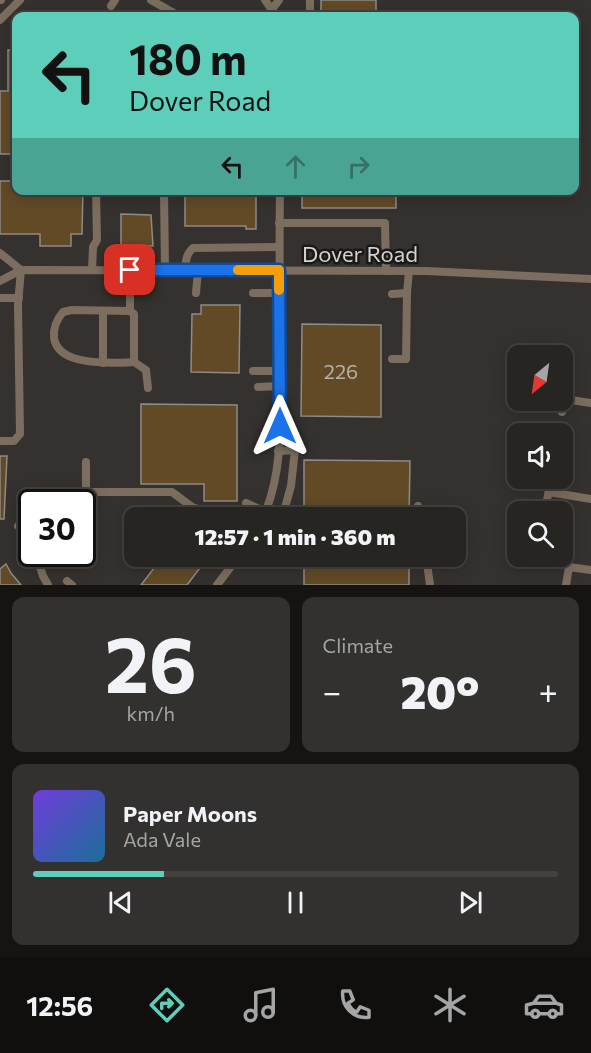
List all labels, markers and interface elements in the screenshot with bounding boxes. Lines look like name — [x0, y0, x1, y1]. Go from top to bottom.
text: 180 m — [129, 32, 247, 84]
icon: left — [30, 36, 108, 114]
text: Dover Road — [129, 84, 271, 117]
icon: left — [216, 150, 249, 183]
icon: ahead — [279, 150, 312, 183]
icon: right — [342, 150, 375, 183]
street label: Dover Road — [302, 240, 418, 267]
pin — [104, 244, 155, 295]
icon: arrive — [113, 253, 146, 286]
north arrow — [507, 345, 573, 411]
map controls — [507, 345, 573, 567]
house number: 226 — [324, 359, 358, 383]
position arrow — [248, 394, 312, 458]
button: sound — [507, 423, 573, 489]
speed limit sign: 30 — [18, 489, 96, 567]
button: search — [507, 501, 573, 567]
text: 12:57 · 1 min · 360 m — [194, 523, 396, 550]
text: 26 — [105, 614, 197, 709]
text: Climate — [323, 633, 393, 657]
text: 20° — [400, 663, 479, 718]
text: − — [323, 670, 341, 711]
text: + — [539, 670, 558, 711]
text: km/h — [126, 701, 175, 725]
text: Paper Moons — [123, 800, 257, 827]
text: Ada Vale — [123, 827, 201, 851]
icon: previous — [104, 886, 137, 919]
icon: pause — [279, 886, 312, 919]
icon: next — [454, 886, 487, 919]
icon: directions — [146, 984, 188, 1026]
icon: music — [240, 984, 282, 1026]
icon: phone — [334, 984, 376, 1026]
icon: climate — [429, 984, 471, 1026]
icon: car — [523, 984, 565, 1026]
text: 12:56 — [26, 989, 93, 1022]

